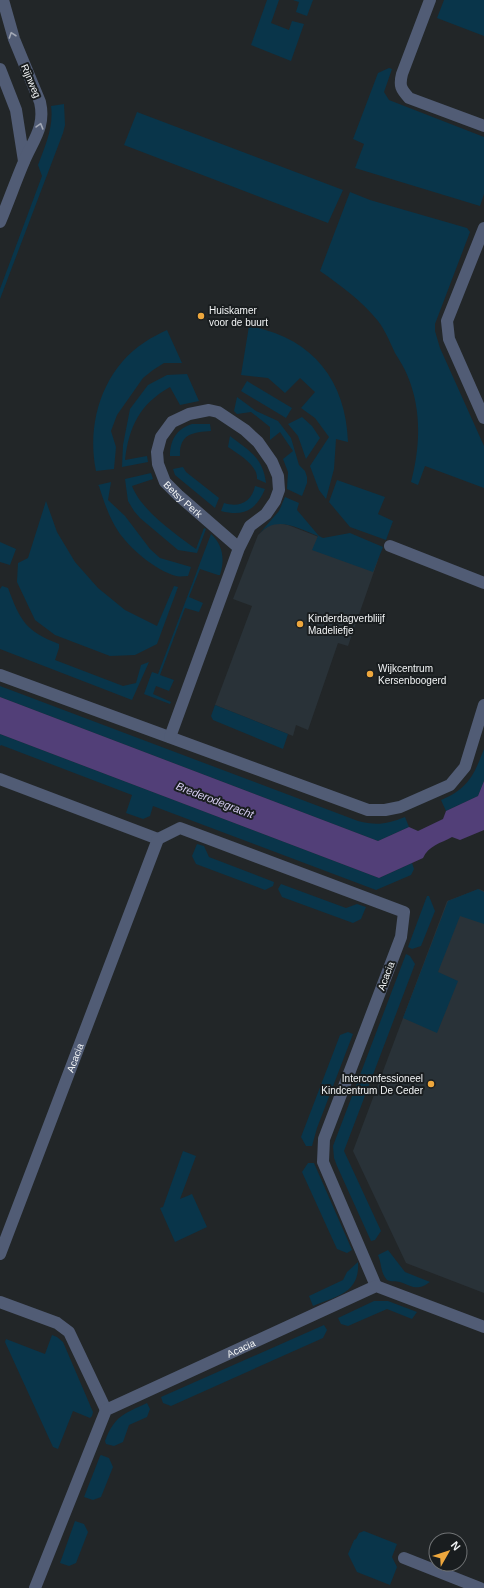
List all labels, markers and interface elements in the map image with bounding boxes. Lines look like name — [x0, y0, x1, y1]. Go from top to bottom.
one-way arrow — [8, 31, 17, 38]
street label: Rijnweg — [19, 62, 43, 100]
one-way arrow — [35, 122, 44, 129]
place label: Huiskamer voor de buurt — [209, 305, 268, 328]
marker: Huiskamer voor de buurt — [196, 311, 206, 321]
street label: Betsy Perk — [162, 479, 206, 520]
place label: Kinderdagverbliijf Madeliefje — [308, 613, 385, 636]
marker: Kinderdagverbliijf Madeliefje — [295, 619, 305, 629]
place label: Wijkcentrum Kersenboogerd — [378, 663, 446, 686]
marker: Wijkcentrum Kersenboogerd — [365, 669, 375, 679]
water label: Brederodegracht — [175, 780, 256, 821]
street label: Acacia — [375, 960, 397, 992]
street label: Acacia — [64, 1041, 85, 1074]
place label: Interconfessioneel Kindcentrum De Ceder — [321, 1073, 424, 1096]
marker: Interconfessioneel Kindcentrum De Ceder — [426, 1079, 436, 1089]
street label: Acacia — [225, 1337, 257, 1359]
north arrow — [428, 1532, 468, 1572]
text: N — [449, 1539, 463, 1553]

